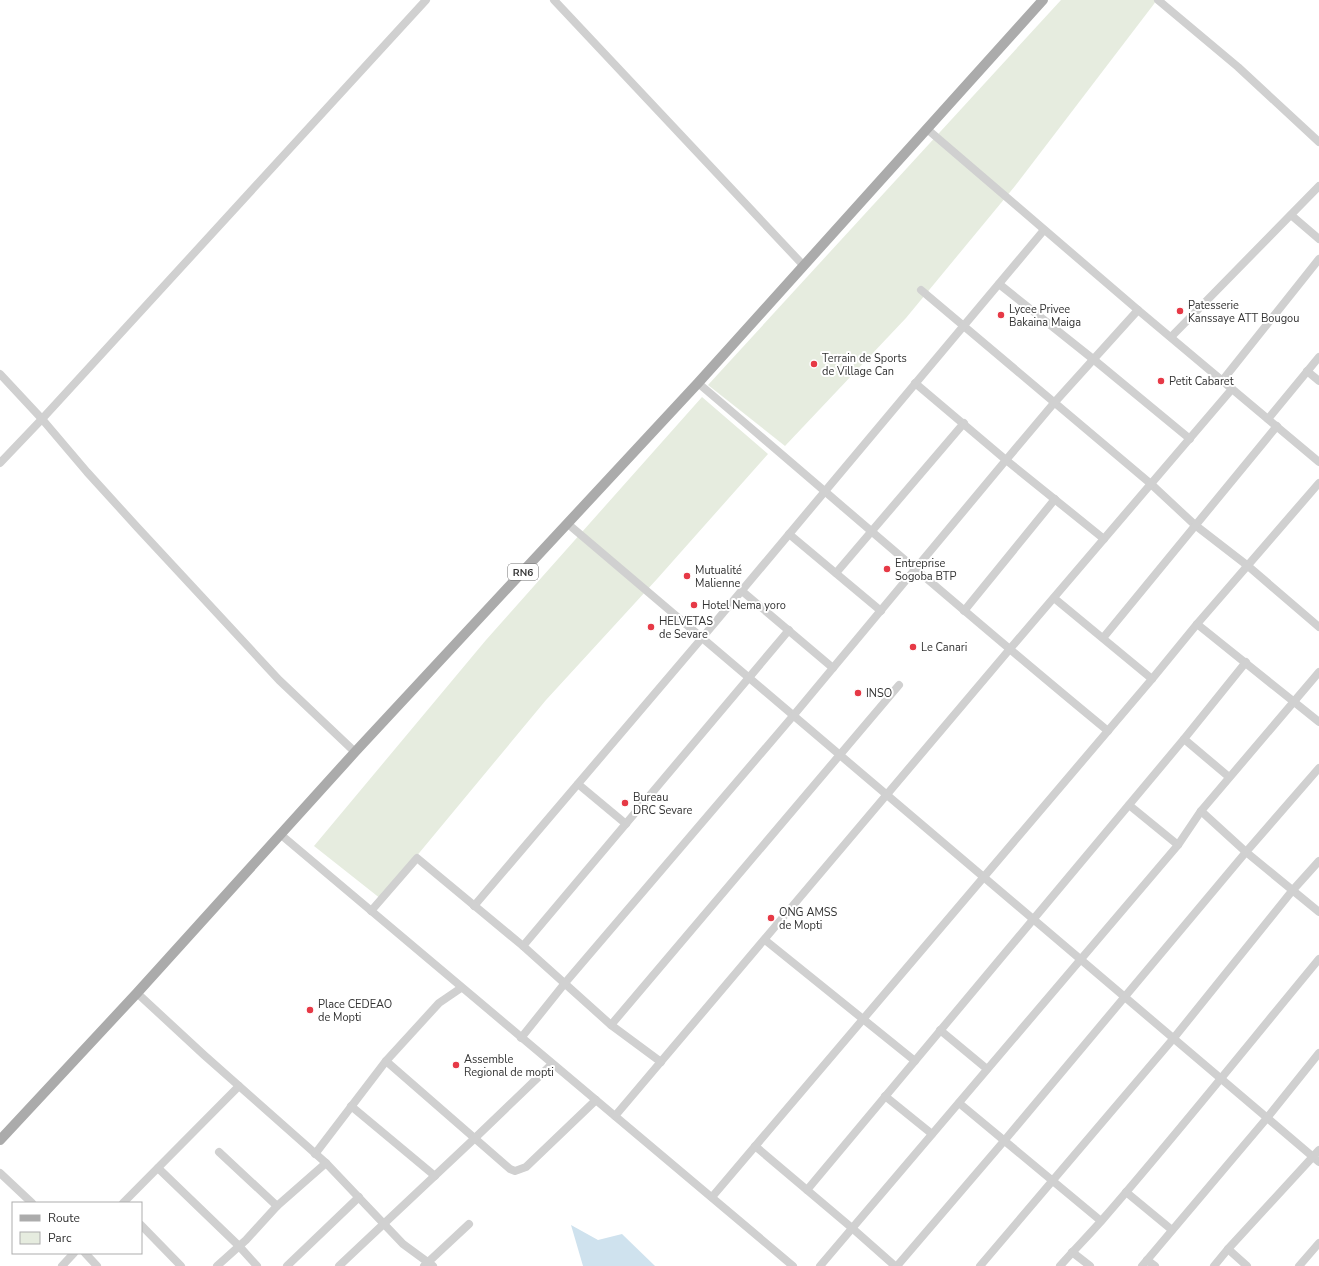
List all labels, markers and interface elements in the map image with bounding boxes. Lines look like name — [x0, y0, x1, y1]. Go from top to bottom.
place label: Patesserie Kanssaye ATT Bougou — [1188, 298, 1299, 326]
place label: Lycee Privee Bakaina Maiga — [1009, 302, 1081, 330]
marker: Patesserie Kanssaye ATT Bougou — [1175, 306, 1185, 316]
marker: Lycee Privee Bakaina Maiga — [996, 310, 1006, 320]
place label: Terrain de Sports de Village Can — [822, 351, 907, 379]
marker: Terrain de Sports de Village Can — [809, 359, 819, 369]
place label: Petit Cabaret — [1169, 374, 1234, 389]
marker: Petit Cabaret — [1156, 376, 1166, 386]
place label: Entreprise Sogoba BTP — [895, 556, 956, 584]
place label: Mutualité Malienne — [695, 563, 742, 591]
road number: RN6 — [508, 564, 538, 580]
marker: Entreprise Sogoba BTP — [882, 564, 892, 574]
marker: Mutualité Malienne — [682, 571, 692, 581]
place label: Hotel Nema yoro — [702, 598, 786, 613]
marker: Hotel Nema yoro — [689, 600, 699, 610]
place label: HELVETAS de Sevare — [659, 614, 713, 642]
marker: HELVETAS de Sevare — [646, 622, 656, 632]
place label: Le Canari — [921, 640, 967, 655]
marker: Le Canari — [908, 642, 918, 652]
place label: INSO — [866, 686, 892, 701]
marker: INSO — [853, 688, 863, 698]
place label: Bureau DRC Sevare — [633, 790, 692, 818]
marker: Bureau DRC Sevare — [620, 798, 630, 808]
place label: ONG AMSS de Mopti — [779, 905, 838, 933]
marker: ONG AMSS de Mopti — [766, 913, 776, 923]
place label: Place CEDEAO de Mopti — [318, 997, 392, 1025]
marker: Place CEDEAO de Mopti — [305, 1005, 315, 1015]
place label: Assemble Regional de mopti — [464, 1052, 554, 1080]
marker: Assemble Regional de mopti — [451, 1060, 461, 1070]
legend — [12, 1202, 142, 1254]
text: Route — [48, 1210, 80, 1226]
text: Parc — [48, 1230, 72, 1246]

